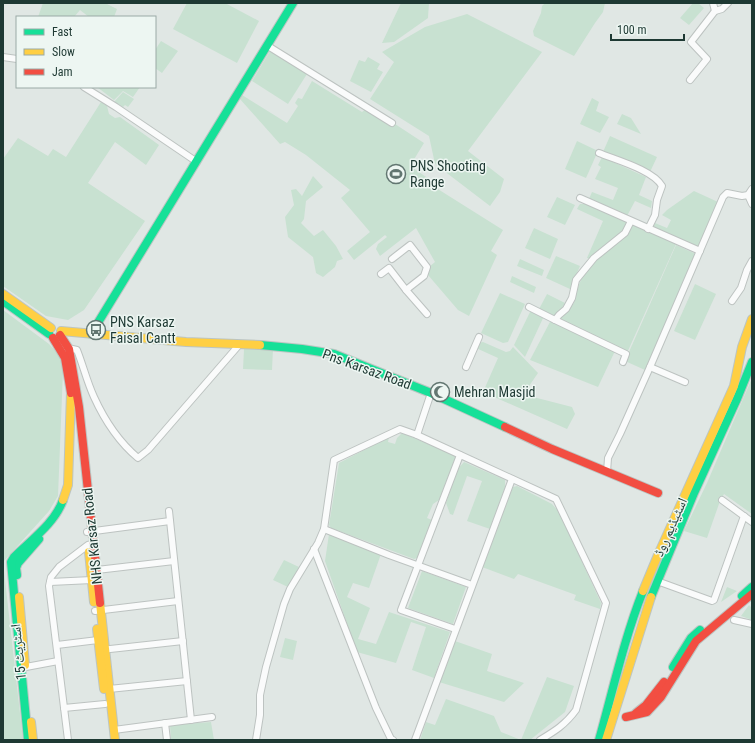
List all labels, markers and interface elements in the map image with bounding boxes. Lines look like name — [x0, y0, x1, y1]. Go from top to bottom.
legend — [16, 16, 156, 88]
scale bar — [611, 16, 684, 42]
text: 100 m — [617, 23, 647, 37]
text: Fast — [52, 25, 73, 39]
text: Slow — [52, 45, 75, 59]
text: Jam — [52, 65, 73, 79]
place label: PNS Shooting Range — [410, 158, 486, 190]
sports icon: PNS Shooting Range — [385, 163, 407, 185]
place label: PNS Karsaz Faisal Cantt — [110, 314, 176, 346]
bus stop icon: PNS Karsaz Faisal Cantt — [85, 319, 107, 341]
street label: Pns Karsaz Road — [320, 346, 414, 392]
mosque icon: Mehran Masjid — [429, 381, 451, 403]
place label: Mehran Masjid — [454, 384, 536, 400]
street label: NHS Karsaz Road — [79, 487, 105, 585]
street label: اسٹیڈیم روڈ — [650, 495, 692, 560]
street label: اسٹریٹ 15 — [7, 623, 30, 681]

